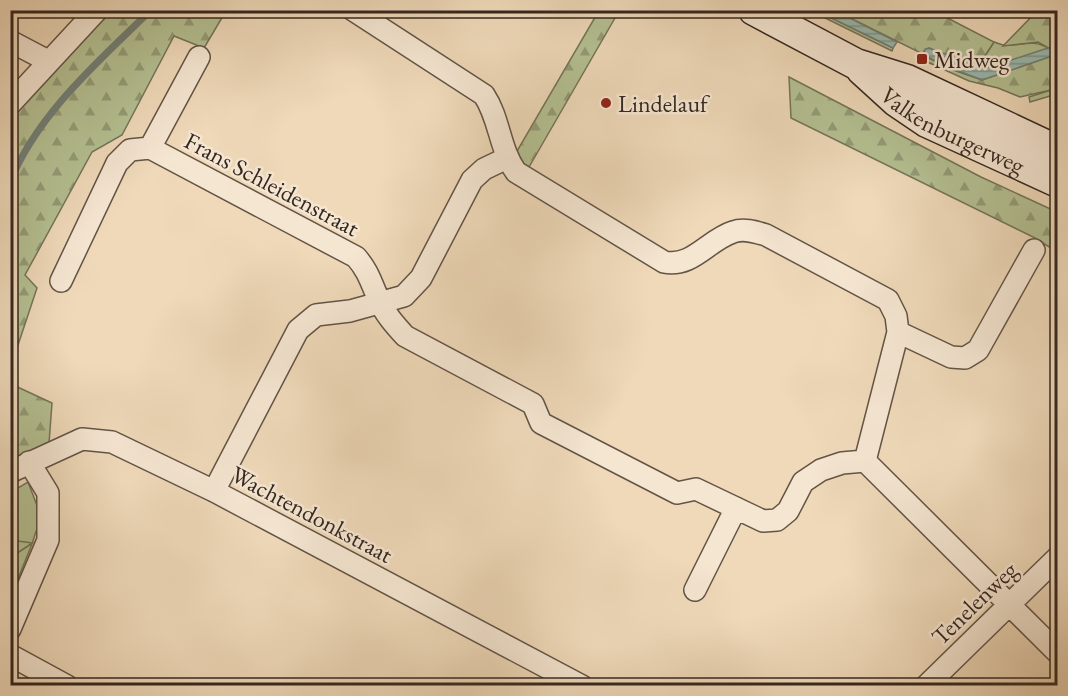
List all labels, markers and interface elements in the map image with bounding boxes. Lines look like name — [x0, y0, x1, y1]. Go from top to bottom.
place label: Midweg — [934, 44, 1010, 75]
marker: Midweg — [915, 52, 929, 66]
street label: Valkenburgerweg — [874, 79, 1030, 180]
place label: Lindelauf — [618, 88, 711, 119]
marker: Lindelauf — [599, 96, 613, 110]
street label: Frans Schleidenstraat — [179, 125, 365, 243]
street label: Wachtendonkstraat — [226, 458, 399, 570]
street label: Tenelenweg — [924, 554, 1024, 652]

